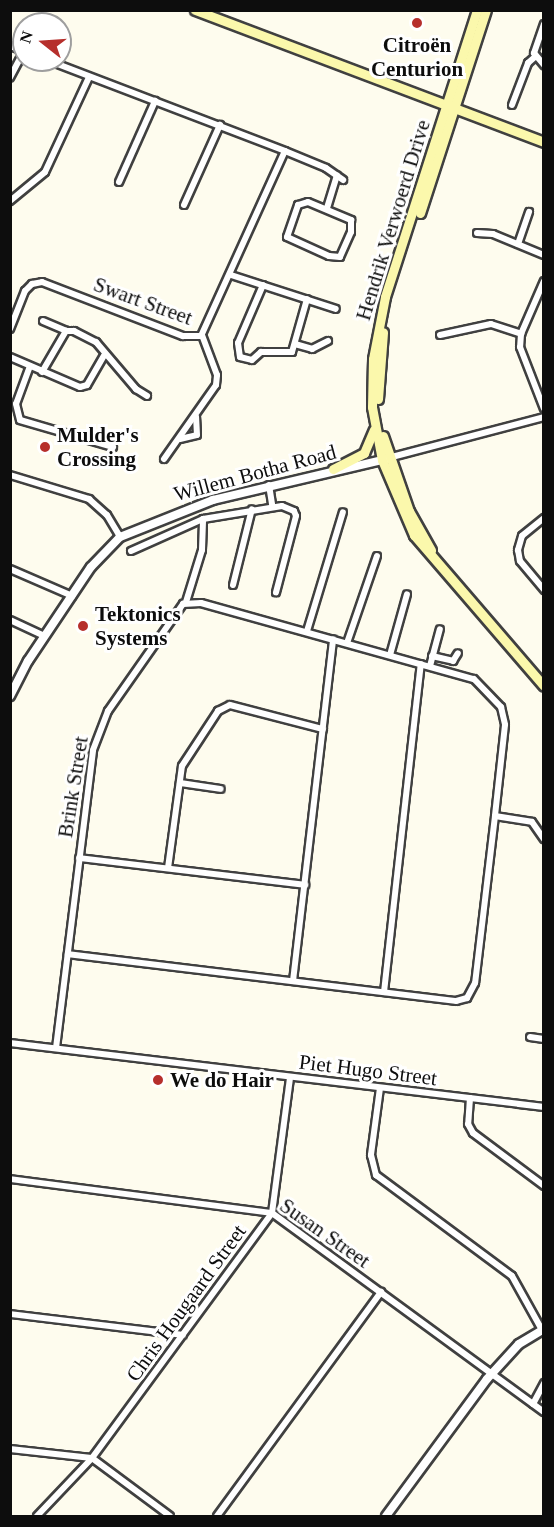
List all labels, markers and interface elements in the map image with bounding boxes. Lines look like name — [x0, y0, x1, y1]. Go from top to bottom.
north arrow — [12, 12, 72, 72]
marker: Citroën Centurion — [410, 16, 424, 30]
text: N — [16, 29, 36, 45]
place label: Citroën Centurion — [371, 32, 463, 82]
street label: Hendrik Verwoerd Drive — [350, 116, 436, 324]
street label: Swart Street — [90, 272, 196, 330]
place label: Mulder's Crossing — [57, 422, 139, 472]
street label: Willem Botha Road — [171, 439, 339, 507]
marker: Mulder's Crossing — [38, 440, 52, 454]
place label: Tektonics Systems — [95, 601, 181, 651]
marker: Tektonics Systems — [76, 619, 90, 633]
street label: Brink Street — [53, 735, 93, 839]
street label: Piet Hugo Street — [298, 1049, 438, 1091]
place label: We do Hair — [170, 1067, 274, 1093]
marker: We do Hair — [151, 1073, 165, 1087]
street label: Susan Street — [275, 1193, 375, 1273]
street label: Chris Hougaard Street — [121, 1220, 251, 1386]

